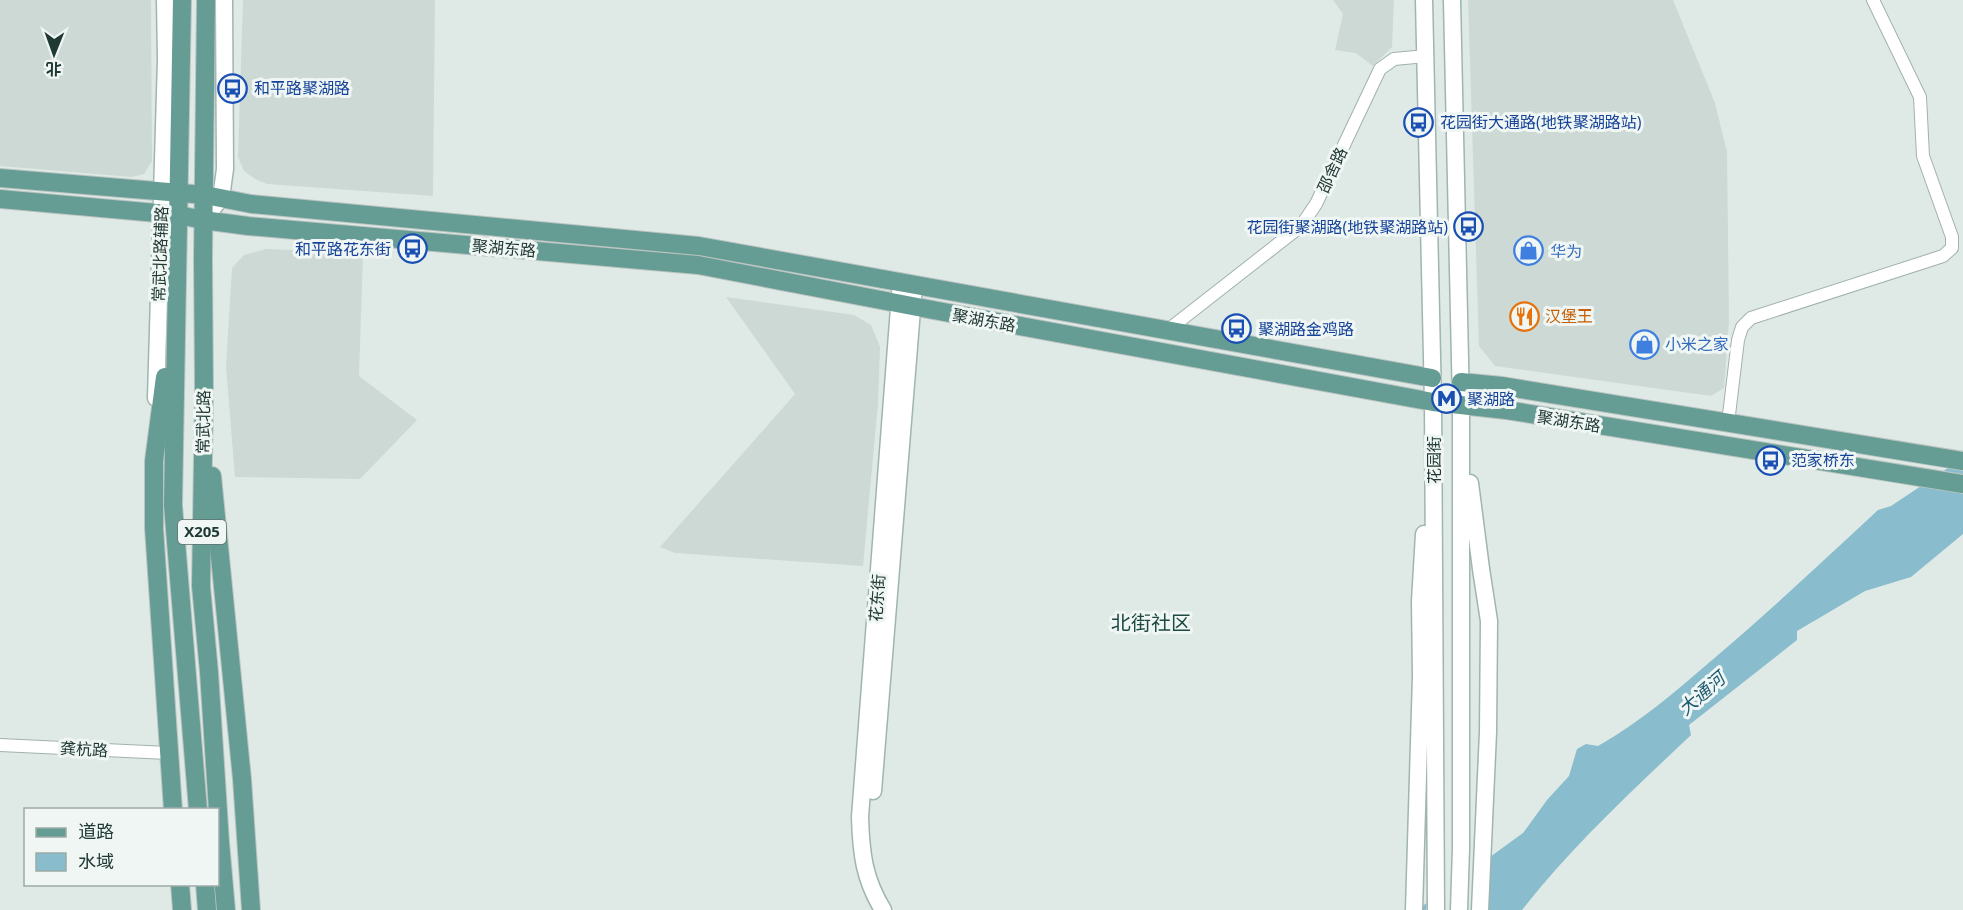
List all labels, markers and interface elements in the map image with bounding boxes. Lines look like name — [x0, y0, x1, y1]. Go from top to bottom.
north arrow — [24, 24, 84, 84]
text: 北 — [46, 58, 62, 80]
bus stop icon: 和平路聚湖路 — [217, 72, 249, 104]
place label: 和平路聚湖路 — [254, 77, 350, 99]
bus stop icon: 花园街大通路(地铁聚湖路站) — [1403, 106, 1435, 138]
place label: 花园街大通路(地铁聚湖路站) — [1440, 111, 1642, 133]
street label: 邵舍路 — [1312, 144, 1352, 196]
street label: 常武北路辅路 — [147, 206, 173, 302]
bus stop icon: 花园街聚湖路(地铁聚湖路站) — [1453, 211, 1485, 243]
place label: 花园街聚湖路(地铁聚湖路站) — [1247, 216, 1448, 238]
bus stop icon: 和平路花东街 — [396, 233, 428, 265]
street label: 聚湖东路 — [471, 234, 537, 262]
shop icon: 华为 — [1513, 235, 1545, 267]
place label: 和平路花东街 — [295, 238, 391, 260]
place label: 华为 — [1550, 240, 1582, 262]
restaurant icon: 汉堡王 — [1508, 300, 1540, 332]
street label: 聚湖东路 — [951, 304, 1017, 336]
place label: 汉堡王 — [1545, 305, 1593, 327]
bus stop icon: 聚湖路金鸡路 — [1221, 313, 1253, 345]
place label: 聚湖路金鸡路 — [1258, 318, 1354, 340]
shop icon: 小米之家 — [1628, 328, 1660, 360]
place label: 小米之家 — [1665, 333, 1729, 355]
metro station icon: 聚湖路 — [1430, 383, 1462, 415]
place label: 聚湖路 — [1467, 388, 1515, 410]
street label: 常武北路 — [191, 390, 215, 454]
street label: 聚湖东路 — [1536, 405, 1602, 437]
street label: 花园街 — [1423, 436, 1445, 484]
bus stop icon: 范家桥东 — [1754, 444, 1786, 476]
place label: 范家桥东 — [1791, 449, 1855, 471]
road number: X205 — [178, 520, 226, 544]
street label: 花东街 — [864, 573, 890, 623]
district label: 北街社区 — [1111, 609, 1191, 636]
water label: 大通河 — [1673, 665, 1732, 720]
street label: 龚杭路 — [59, 737, 109, 761]
legend — [24, 808, 219, 886]
text: 道路 — [78, 819, 114, 843]
text: 水域 — [78, 849, 114, 873]

